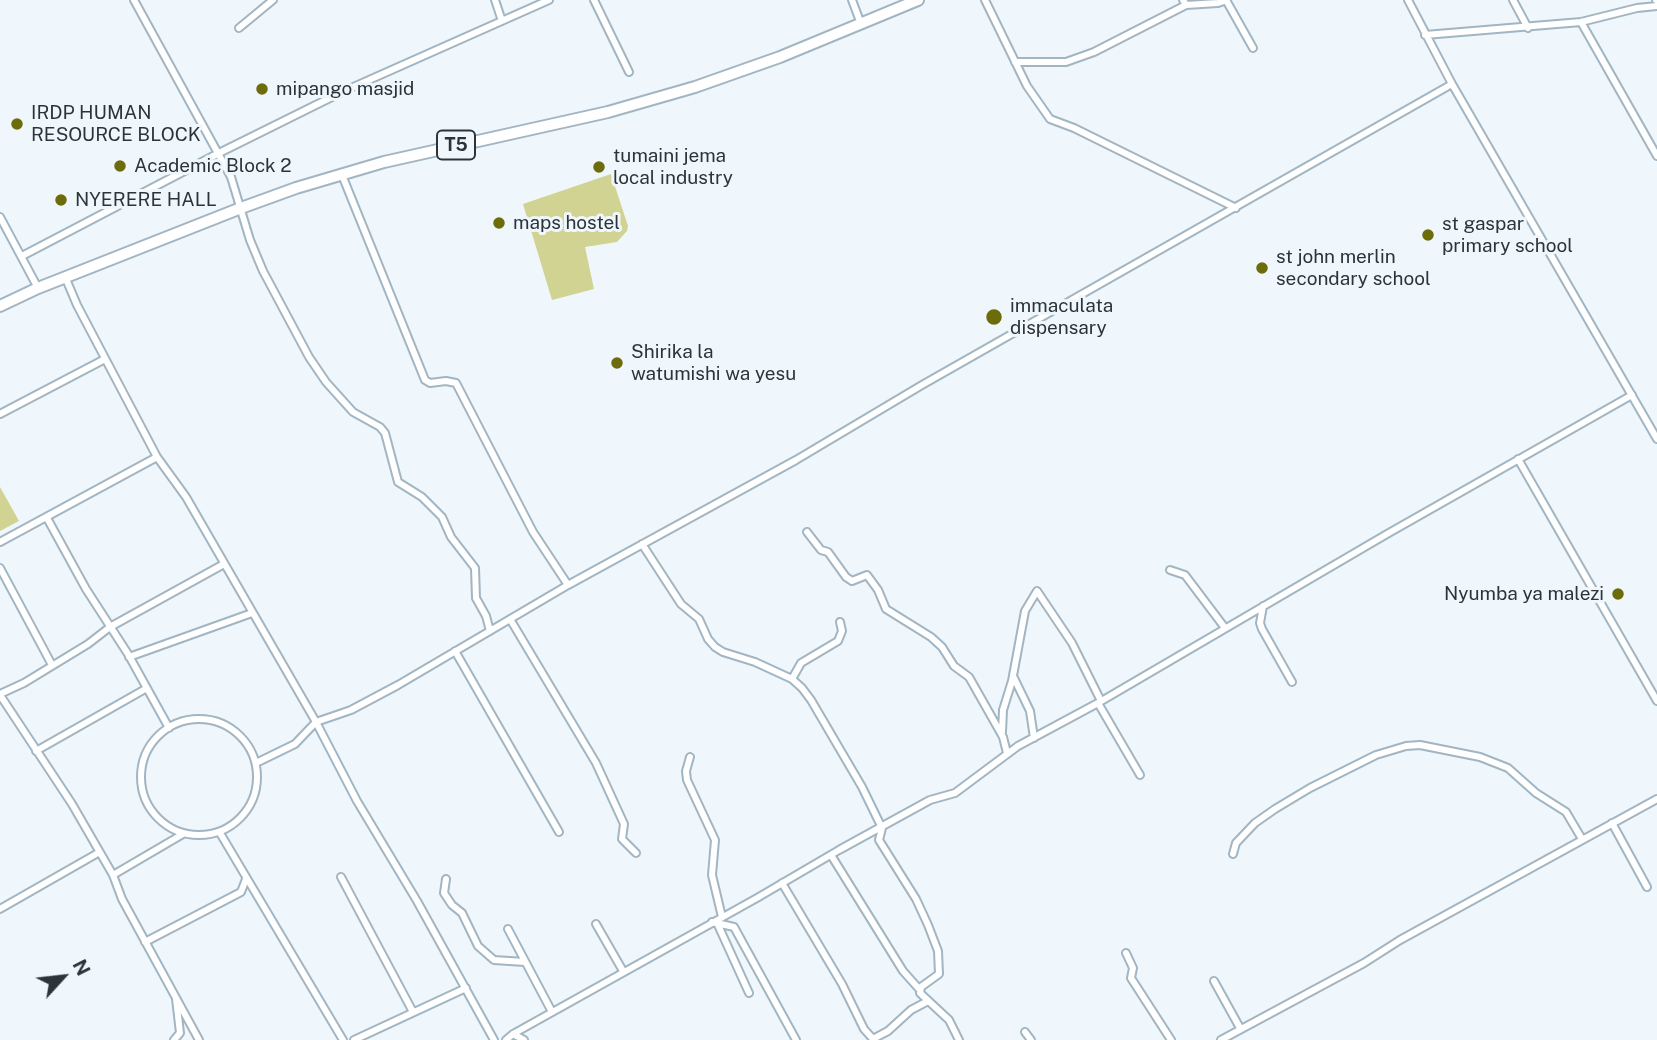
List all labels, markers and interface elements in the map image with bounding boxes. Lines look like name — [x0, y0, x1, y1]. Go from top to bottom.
place label: mipango masjid — [276, 78, 414, 100]
marker: mipango masjid — [254, 81, 270, 97]
place label: IRDP HUMAN RESOURCE BLOCK — [31, 102, 201, 146]
marker: IRDP HUMAN RESOURCE BLOCK — [9, 116, 25, 132]
road number: T5 — [437, 130, 475, 160]
place label: tumaini jema local industry — [613, 145, 733, 189]
place label: Academic Block 2 — [134, 155, 292, 177]
marker: Academic Block 2 — [112, 158, 128, 174]
marker: tumaini jema local industry — [591, 159, 607, 175]
place label: NYERERE HALL — [75, 189, 217, 211]
marker: NYERERE HALL — [53, 192, 69, 208]
place label: maps hostel — [513, 212, 620, 234]
place label: st gaspar primary school — [1442, 213, 1573, 257]
marker: maps hostel — [491, 215, 507, 231]
marker: st gaspar primary school — [1420, 227, 1436, 243]
place label: st john merlin secondary school — [1276, 246, 1431, 290]
marker: st john merlin secondary school — [1254, 260, 1270, 276]
place label: immaculata dispensary — [1010, 295, 1113, 339]
marker: immaculata dispensary — [984, 307, 1004, 327]
place label: Shirika la watumishi wa yesu — [631, 341, 796, 385]
marker: Shirika la watumishi wa yesu — [609, 355, 625, 371]
place label: Nyumba ya malezi — [1444, 583, 1604, 605]
marker: Nyumba ya malezi — [1610, 586, 1626, 602]
north arrow — [28, 942, 98, 1012]
text: N — [69, 956, 95, 979]

